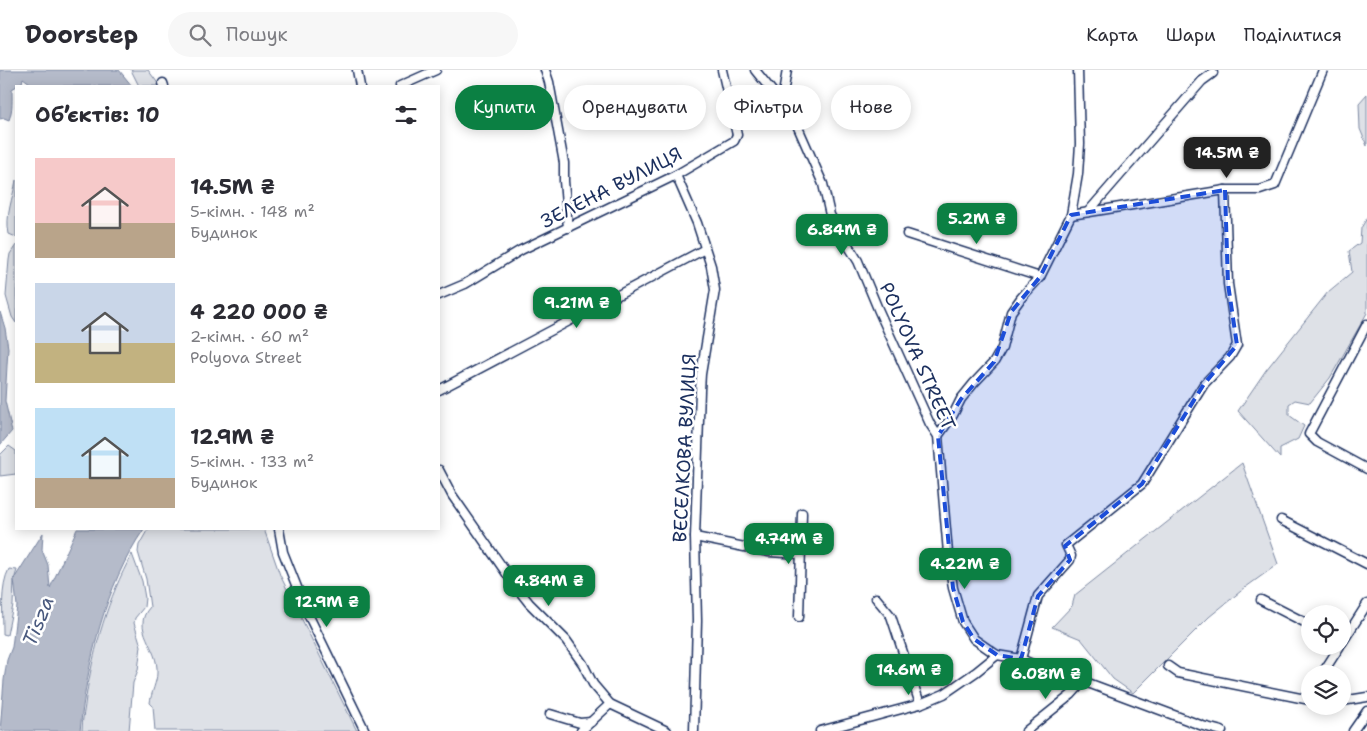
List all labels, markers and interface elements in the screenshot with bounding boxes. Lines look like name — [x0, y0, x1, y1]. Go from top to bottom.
search box — [168, 12, 518, 57]
text: Doorstep — [25, 19, 138, 51]
icon: search — [186, 21, 214, 49]
text: Пошук — [226, 22, 288, 47]
text: Карта — [1086, 23, 1138, 47]
text: Шари — [1166, 23, 1216, 47]
text: Поділитися — [1244, 23, 1342, 47]
chip: Купити — [455, 85, 554, 130]
chip: Орендувати — [564, 85, 706, 130]
chip: Фільтри — [716, 85, 821, 130]
chip: Нове — [831, 85, 911, 130]
text: Об’єктів: 10 — [35, 101, 160, 129]
icon: filters — [392, 101, 420, 129]
pin: 14.5M ₴ — [1181, 136, 1273, 179]
street label: ЗЕЛЕНА ВУЛИЦЯ — [536, 141, 686, 234]
text: 14.5M ₴ — [1195, 142, 1259, 163]
text: 14.5M ₴ — [190, 173, 275, 201]
icon: home — [75, 178, 135, 238]
text: 5-кімн. · 148 m² — [190, 201, 315, 222]
pin: 5.2M ₴ — [936, 202, 1018, 245]
text: 5.2M ₴ — [948, 208, 1006, 229]
pin: 6.84M ₴ — [796, 214, 888, 256]
text: 6.84M ₴ — [807, 219, 877, 240]
text: Будинок — [190, 222, 258, 243]
street label: POLYOVA STREET — [874, 278, 961, 434]
pin: 9.21M ₴ — [531, 286, 623, 329]
text: 9.21M ₴ — [544, 292, 610, 313]
text: 4 220 000 ₴ — [190, 298, 328, 326]
icon: home — [75, 303, 135, 363]
text: 2-кімн. · 60 m² — [190, 326, 309, 347]
text: Polyova Street — [190, 347, 302, 368]
street label: ВЕСЕЛКОВА ВУЛИЦЯ — [667, 353, 702, 543]
text: 12.9M ₴ — [190, 423, 275, 451]
icon: home — [75, 428, 135, 488]
text: 5-кімн. · 133 m² — [190, 451, 314, 472]
text: Будинок — [190, 472, 258, 493]
pin: 4.74M ₴ — [743, 522, 835, 565]
text: 4.74M ₴ — [755, 528, 823, 549]
pin: 4.22M ₴ — [919, 548, 1011, 590]
text: 4.22M ₴ — [930, 553, 1000, 574]
pin: 4.84M ₴ — [503, 564, 595, 607]
text: 4.84M ₴ — [514, 570, 584, 591]
pin: 12.9M ₴ — [281, 586, 373, 628]
text: 12.9M ₴ — [295, 591, 359, 612]
water label: Tisza — [16, 592, 60, 650]
map controls — [1301, 605, 1351, 715]
button: locate — [1301, 605, 1351, 655]
pin: 14.6M ₴ — [863, 654, 955, 696]
pin: 6.08M ₴ — [1000, 658, 1092, 700]
text: 14.6M ₴ — [876, 659, 942, 680]
text: 6.08M ₴ — [1011, 663, 1081, 684]
button: layers — [1301, 665, 1351, 715]

